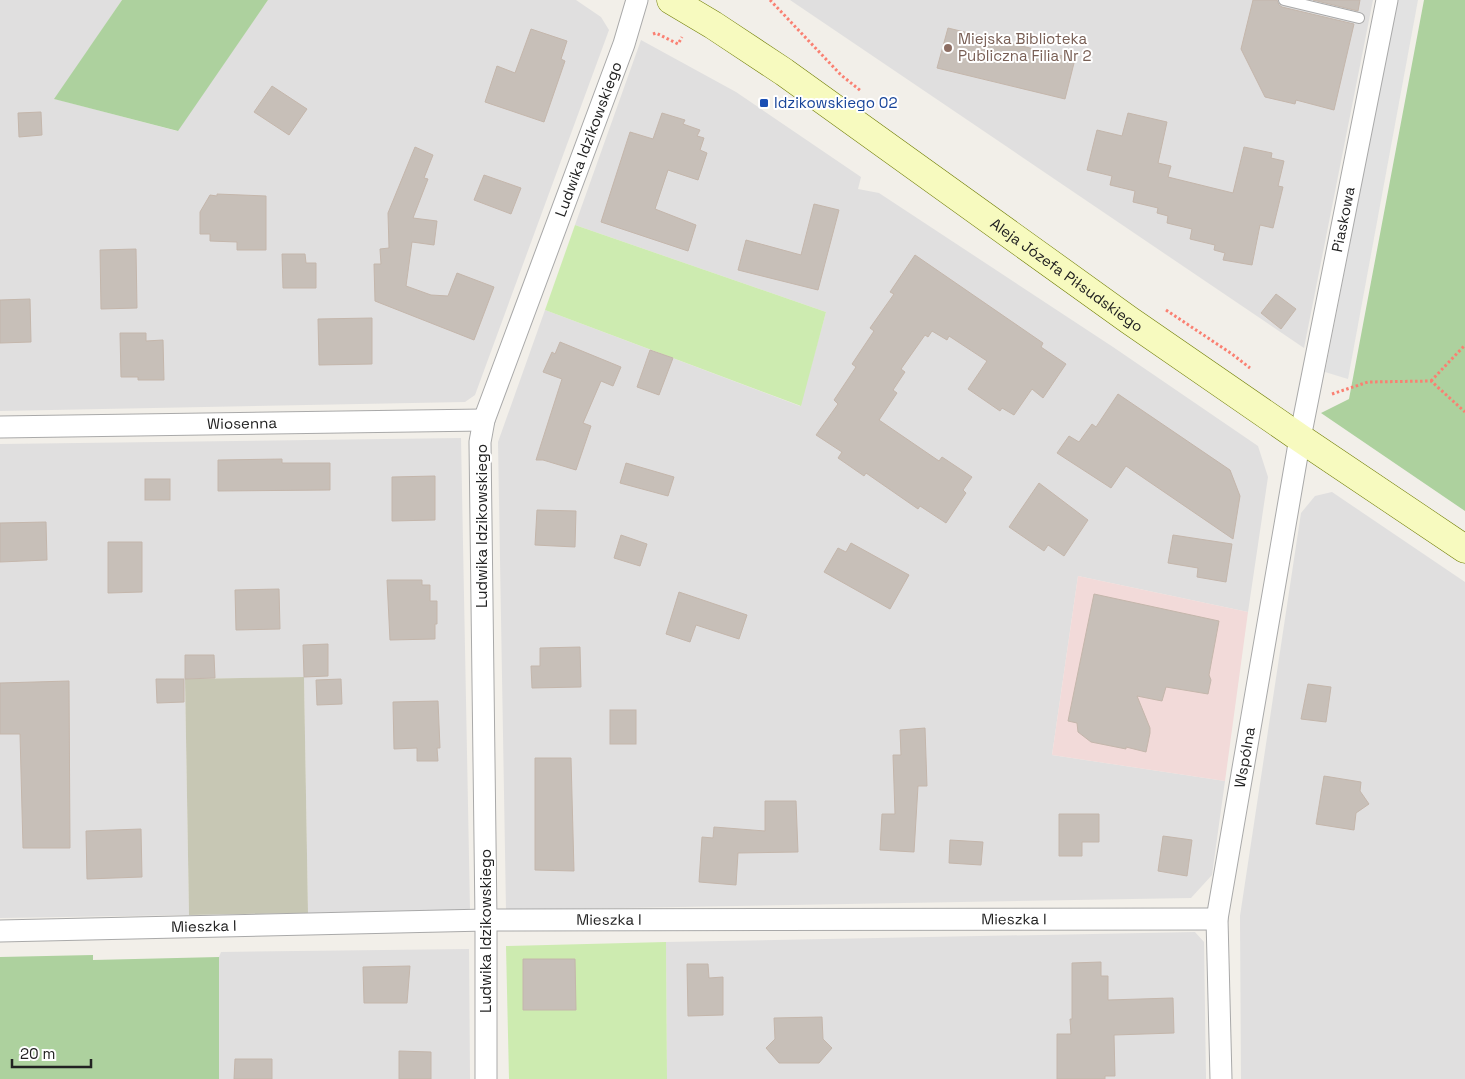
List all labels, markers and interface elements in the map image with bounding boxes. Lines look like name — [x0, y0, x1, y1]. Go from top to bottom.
place label: Miejska Biblioteka Publiczna Filia Nr 2 — [958, 29, 1092, 65]
marker: Miejska Biblioteka Publiczna Filia Nr 2 — [942, 42, 954, 54]
street label: Ludwika Idzikowskiego — [551, 59, 626, 219]
place label: Idzikowskiego 02 — [774, 93, 898, 112]
marker: Idzikowskiego 02 — [758, 97, 770, 109]
street label: Piaskowa — [1327, 184, 1359, 254]
street label: Aleja Józefa Piłsudskiego — [987, 213, 1147, 336]
street label: Wiosenna — [207, 413, 277, 433]
street label: Ludwika Idzikowskiego — [472, 444, 491, 608]
street label: Wspólna — [1230, 725, 1259, 789]
street label: Ludwika Idzikowskiego — [476, 849, 495, 1013]
street label: Mieszka I — [981, 909, 1047, 928]
street label: Mieszka I — [576, 910, 642, 929]
street label: Mieszka I — [171, 916, 237, 936]
scale bar — [12, 1036, 91, 1068]
text: 20 m — [20, 1044, 55, 1063]

